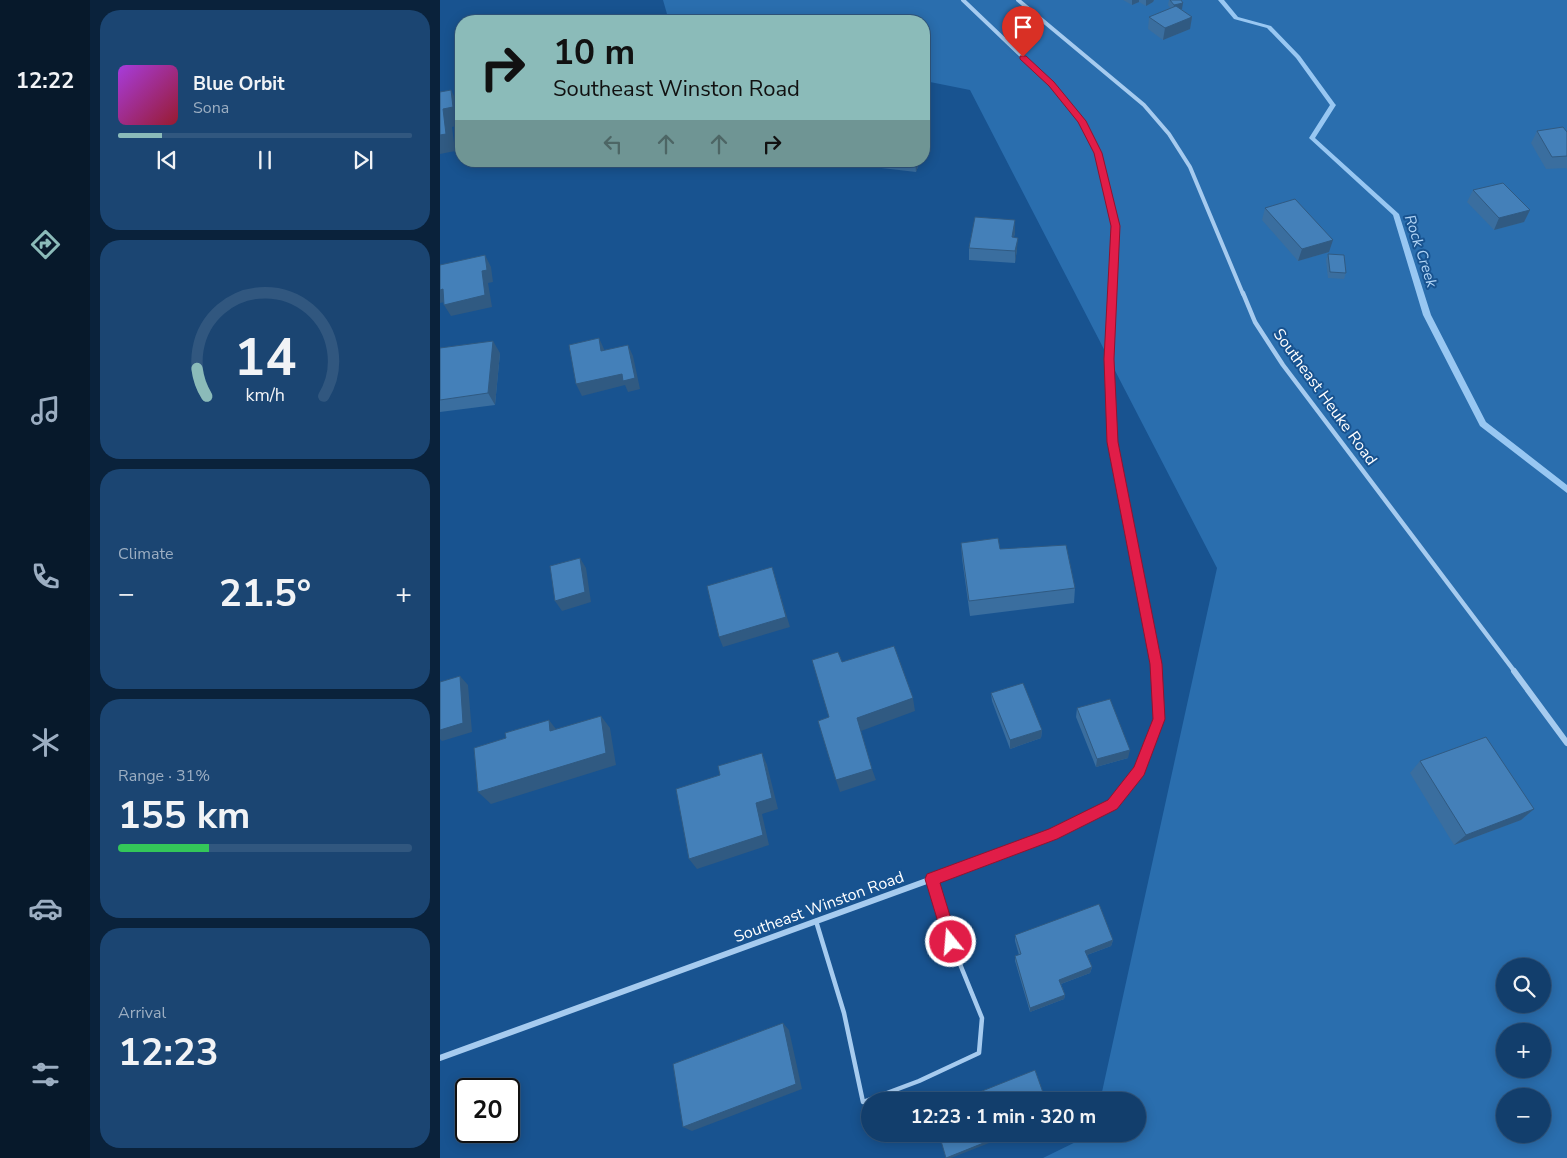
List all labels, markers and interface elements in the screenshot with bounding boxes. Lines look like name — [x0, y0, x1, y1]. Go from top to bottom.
pin — [1002, 6, 1044, 57]
icon: arrive — [1009, 13, 1037, 41]
text: 10 m — [553, 29, 635, 76]
icon: right — [470, 35, 535, 100]
text: 12:22 — [16, 66, 74, 96]
text: Blue Orbit — [193, 71, 284, 97]
text: Southeast Winston Road — [553, 74, 800, 104]
text: Sona — [193, 97, 229, 119]
icon: left — [599, 130, 627, 158]
icon: ahead — [652, 130, 680, 158]
icon: ahead — [705, 130, 733, 158]
icon: right — [758, 130, 786, 158]
icon: previous — [153, 146, 181, 174]
icon: pause — [251, 146, 279, 174]
icon: next — [349, 146, 377, 174]
water label: Rock Creek — [1400, 212, 1442, 290]
icon: directions — [28, 227, 63, 262]
text: 14 — [234, 322, 296, 393]
street label: Southeast Heuke Road — [1268, 324, 1382, 470]
text: km/h — [245, 383, 285, 407]
icon: music — [28, 393, 63, 428]
text: Climate — [118, 543, 173, 565]
icon: phone — [28, 559, 63, 594]
text: 21.5° — [219, 568, 311, 619]
text: − — [118, 575, 135, 613]
text: + — [395, 575, 412, 613]
icon: climate — [28, 725, 63, 760]
text: Range · 31% — [118, 765, 210, 787]
text: 155 km — [118, 790, 250, 841]
street label: Southeast Winston Road — [731, 866, 907, 948]
icon: car — [28, 891, 63, 926]
position arrow — [924, 915, 976, 967]
map controls — [1496, 958, 1551, 1143]
button: search — [1496, 958, 1551, 1013]
text: Arrival — [118, 1002, 166, 1024]
button: + — [1496, 1023, 1551, 1078]
text: 12:23 — [118, 1027, 219, 1078]
icon: filters — [28, 1057, 63, 1092]
speed limit sign: 20 — [455, 1078, 520, 1143]
button: − — [1496, 1088, 1551, 1143]
text: 12:23 · 1 min · 320 m — [911, 1104, 1096, 1130]

